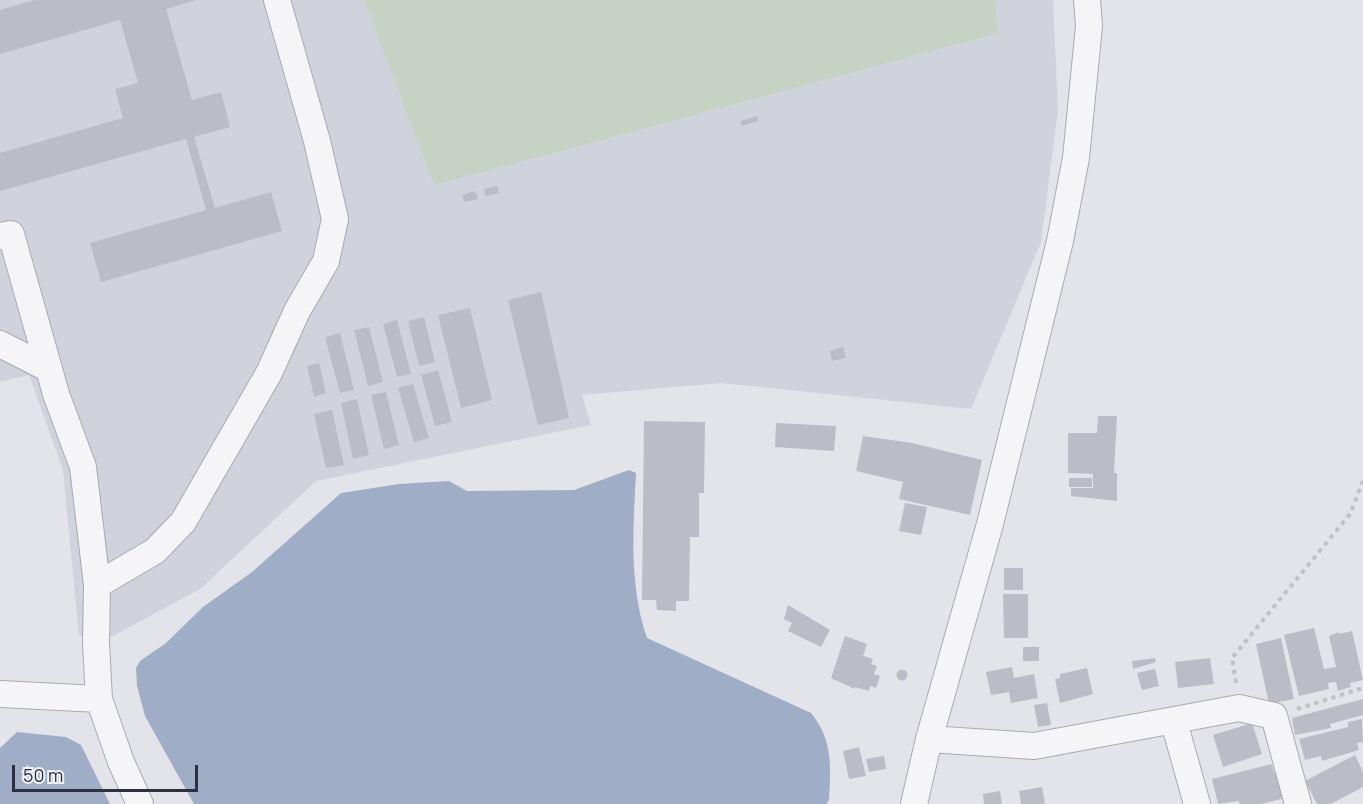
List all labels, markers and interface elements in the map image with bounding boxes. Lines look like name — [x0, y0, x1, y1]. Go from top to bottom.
scale bar — [15, 753, 201, 791]
text: 50 m — [23, 763, 63, 787]

